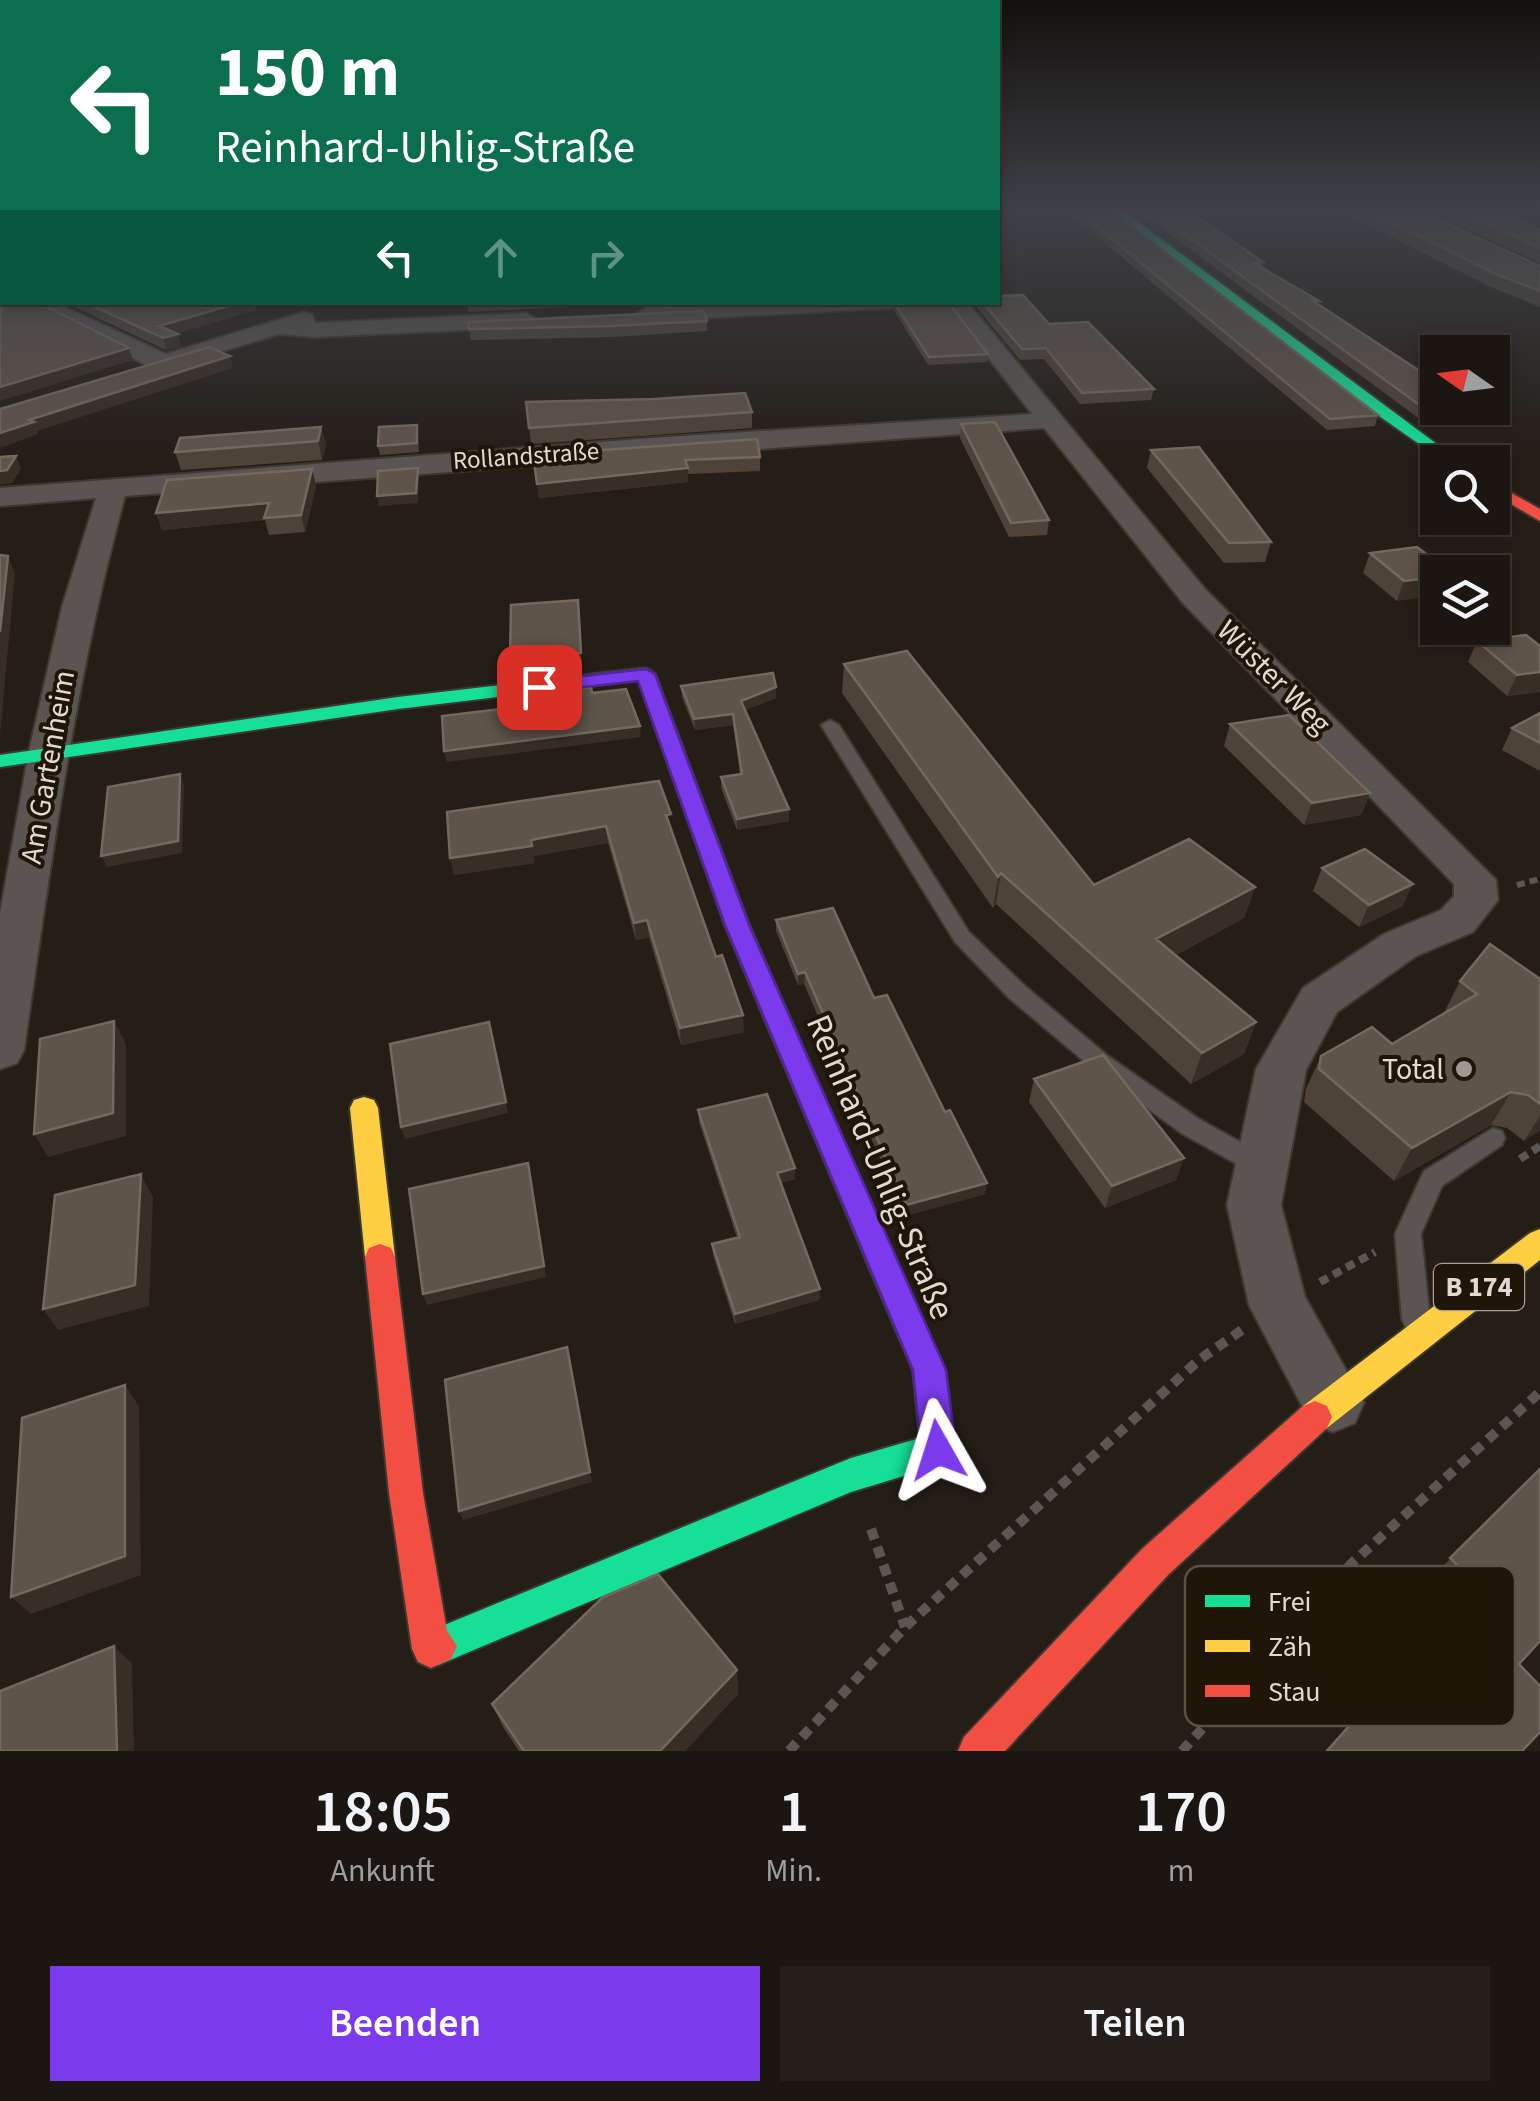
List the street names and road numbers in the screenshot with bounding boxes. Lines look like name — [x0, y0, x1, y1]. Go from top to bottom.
street label: Rollandstraße — [452, 433, 600, 479]
street label: Wüster Weg — [1207, 610, 1341, 744]
street label: Am Gartenheim — [10, 667, 86, 867]
street label: Reinhard-Uhlig-Straße — [793, 1007, 967, 1327]
road number: B 174 — [1434, 1264, 1524, 1310]

